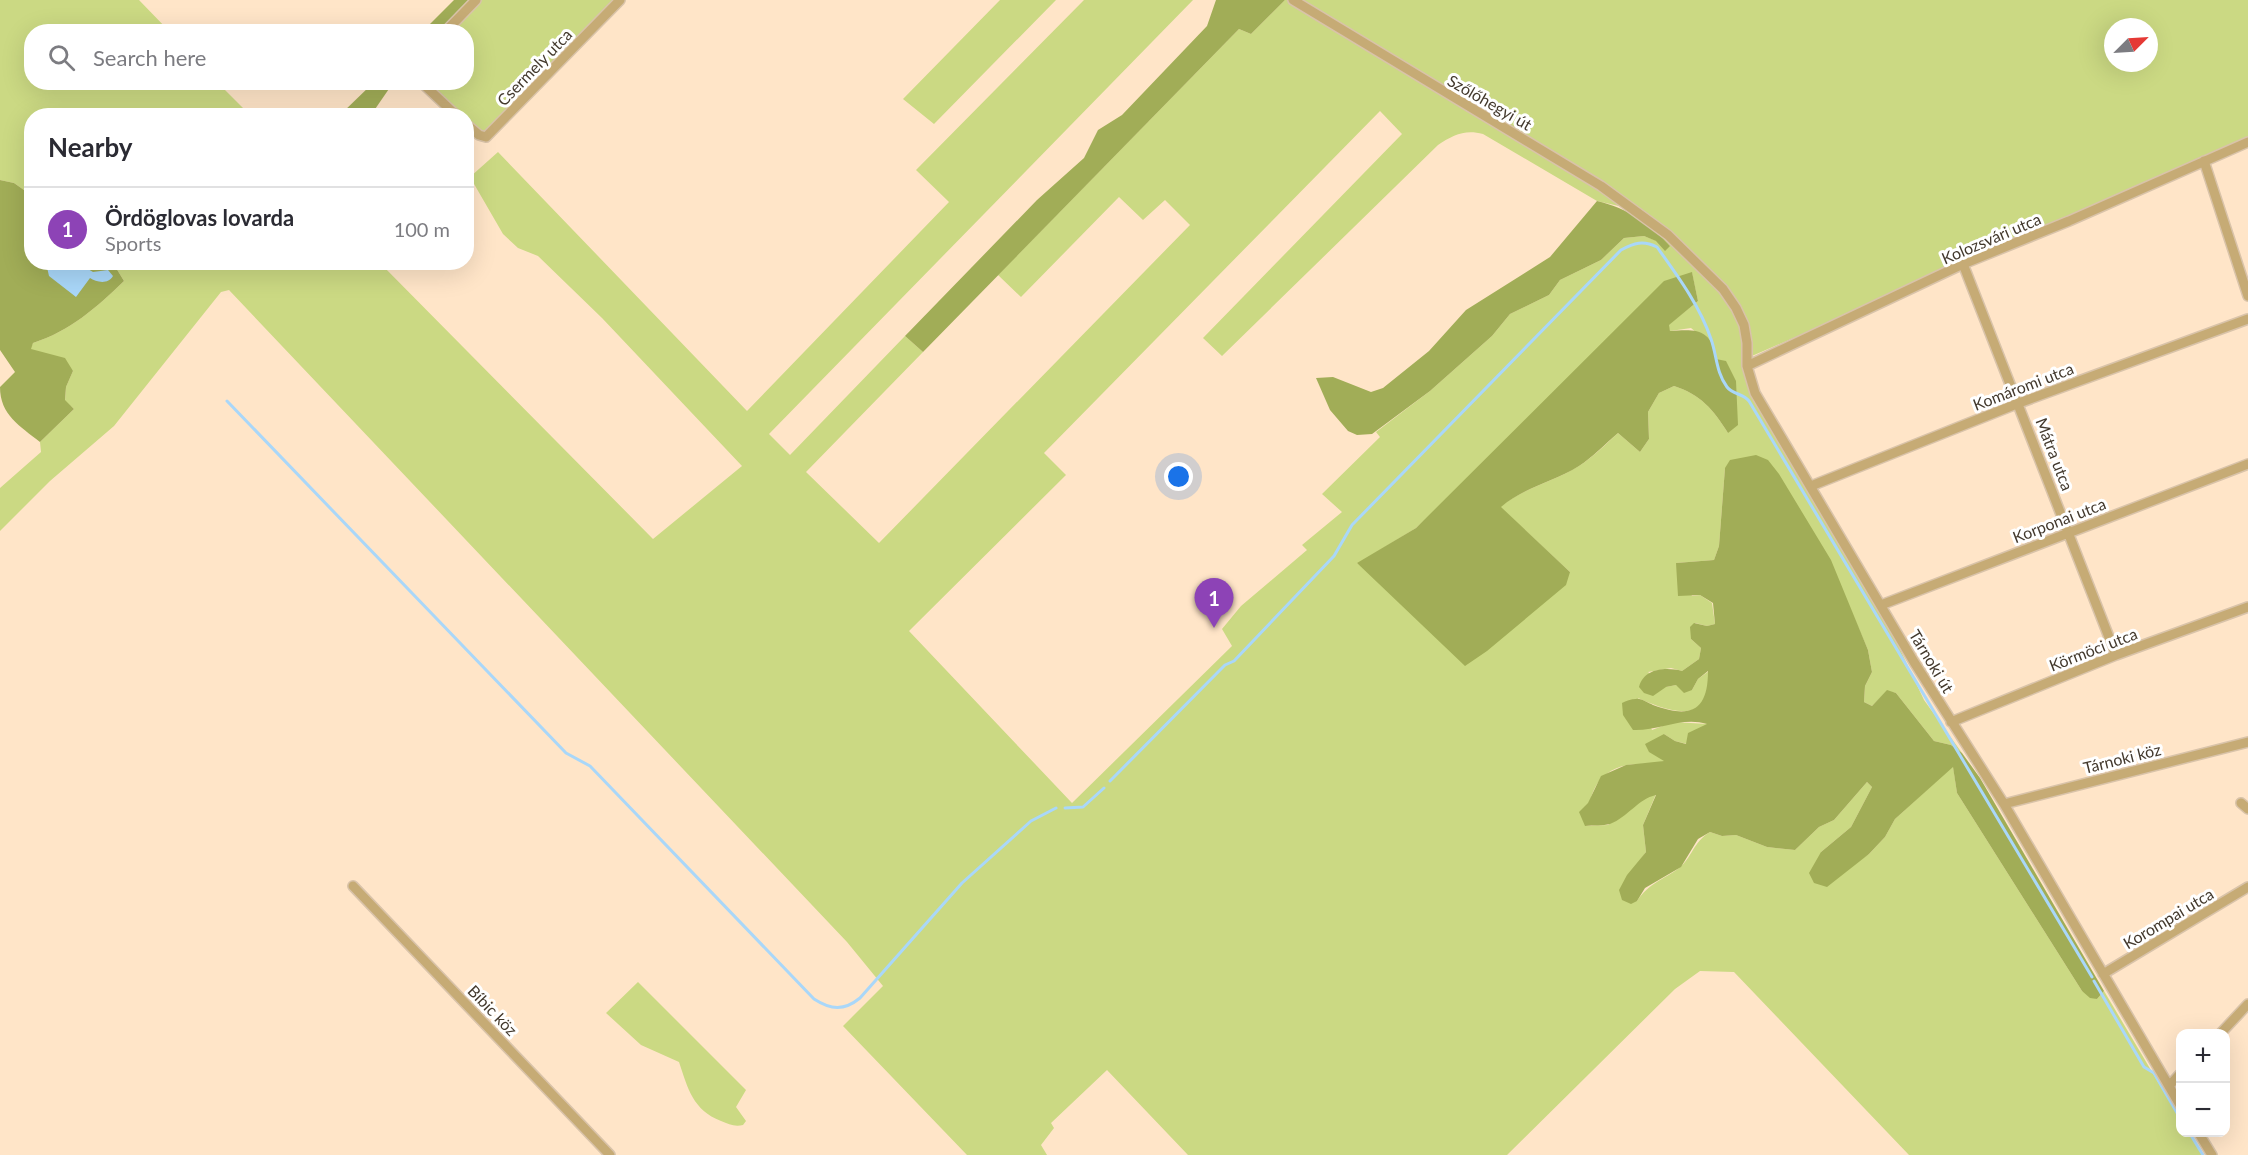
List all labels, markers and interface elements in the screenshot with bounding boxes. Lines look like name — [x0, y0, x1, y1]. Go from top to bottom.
north arrow — [2104, 18, 2158, 72]
search box — [24, 24, 474, 90]
street label: Csermely utca — [493, 25, 575, 109]
icon: search — [45, 41, 78, 74]
text: Search here — [93, 44, 206, 71]
street label: Szőlőhegyi út — [1445, 70, 1536, 134]
text: Nearby — [48, 131, 133, 163]
text: Ördöglovas lovarda — [105, 204, 294, 231]
street label: Kolozsvári utca — [1939, 209, 2043, 267]
text: 1 — [62, 217, 73, 241]
text: 100 m — [394, 217, 450, 241]
text: Sports — [105, 231, 161, 255]
street label: Komáromi utca — [1970, 358, 2076, 414]
street label: Mátra utca — [2032, 415, 2078, 493]
your location — [1164, 462, 1193, 491]
street label: Korponai utca — [2010, 494, 2108, 546]
pin: 1 — [1194, 578, 1234, 628]
street label: Körmöci utca — [2046, 623, 2140, 675]
street label: Tárnoki út — [1906, 626, 1958, 696]
street label: Tárnoki köz — [2081, 739, 2163, 777]
street label: Korompai utca — [2119, 884, 2217, 952]
street label: Bíbic köz — [464, 981, 522, 1039]
map controls — [2176, 1029, 2230, 1137]
button: + — [2176, 1029, 2230, 1083]
button: − — [2176, 1083, 2230, 1137]

